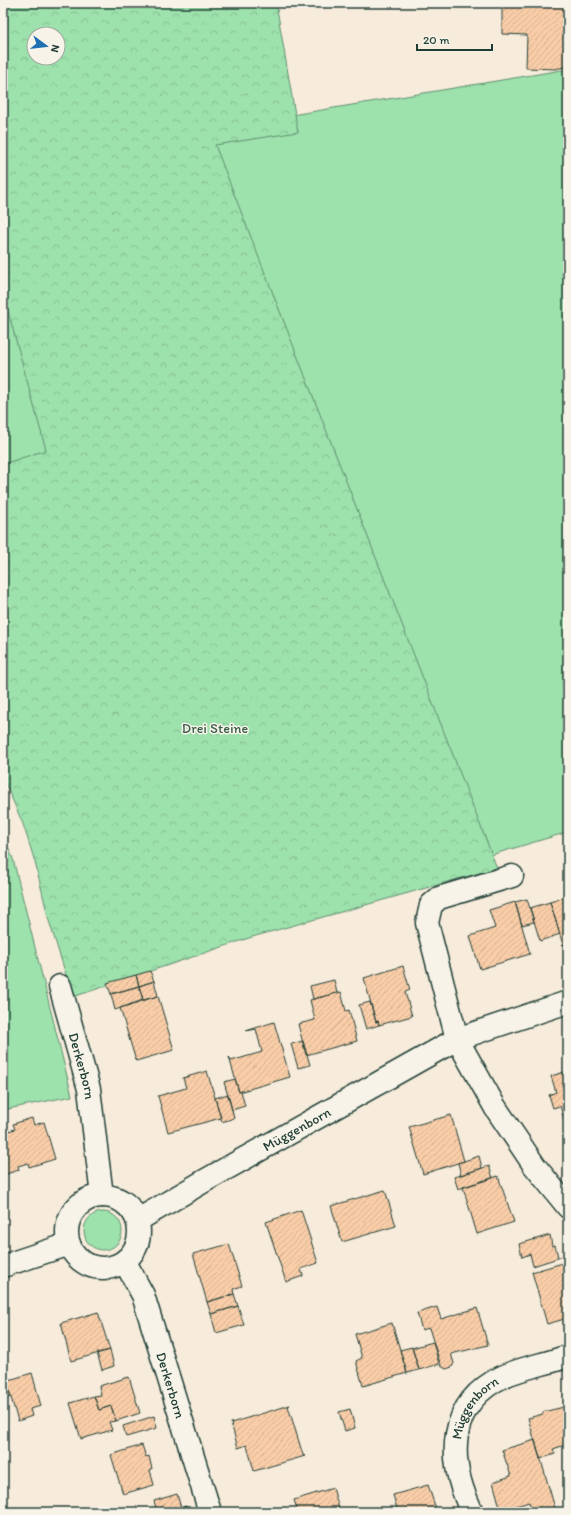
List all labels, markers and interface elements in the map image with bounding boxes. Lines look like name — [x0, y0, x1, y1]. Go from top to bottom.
north arrow — [26, 26, 66, 66]
scale bar — [417, 26, 492, 52]
text: 20 m — [423, 33, 450, 47]
text: N — [48, 43, 62, 54]
park label: Drei Steine — [182, 720, 248, 737]
street label: Derkerborn — [65, 1031, 98, 1100]
street label: Müggenborn — [260, 1104, 334, 1155]
street label: Derkerborn — [152, 1350, 189, 1421]
street label: Müggenborn — [448, 1373, 502, 1441]

